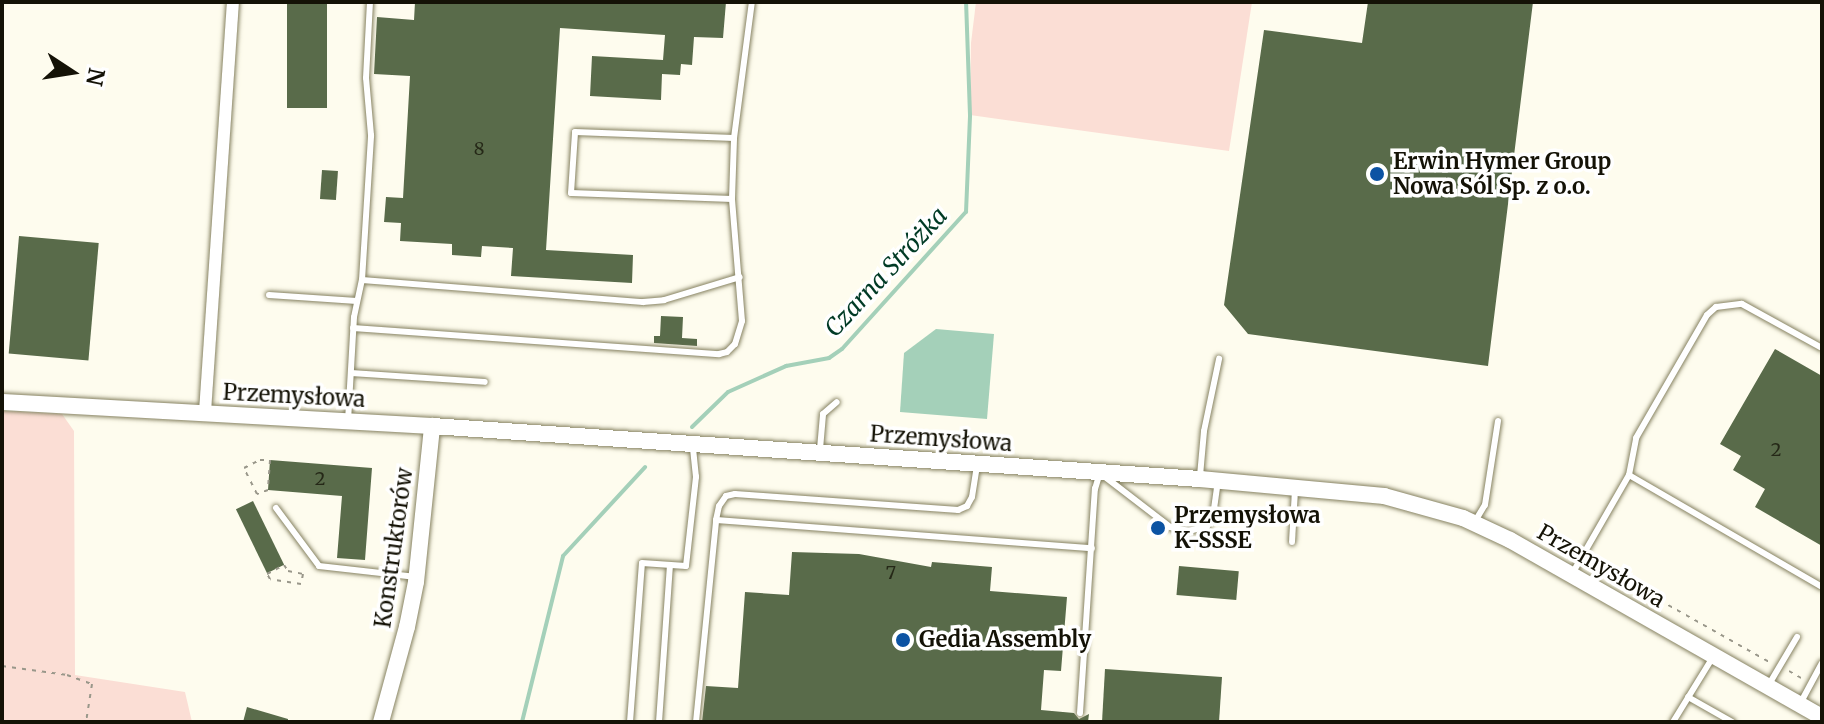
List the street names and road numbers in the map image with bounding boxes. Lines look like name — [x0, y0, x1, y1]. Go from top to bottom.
street label: Przemysłowa — [222, 379, 366, 413]
street label: Przemysłowa — [869, 421, 1013, 457]
street label: Konstruktorów — [370, 466, 418, 630]
street label: Przemysłowa — [1533, 519, 1669, 613]

